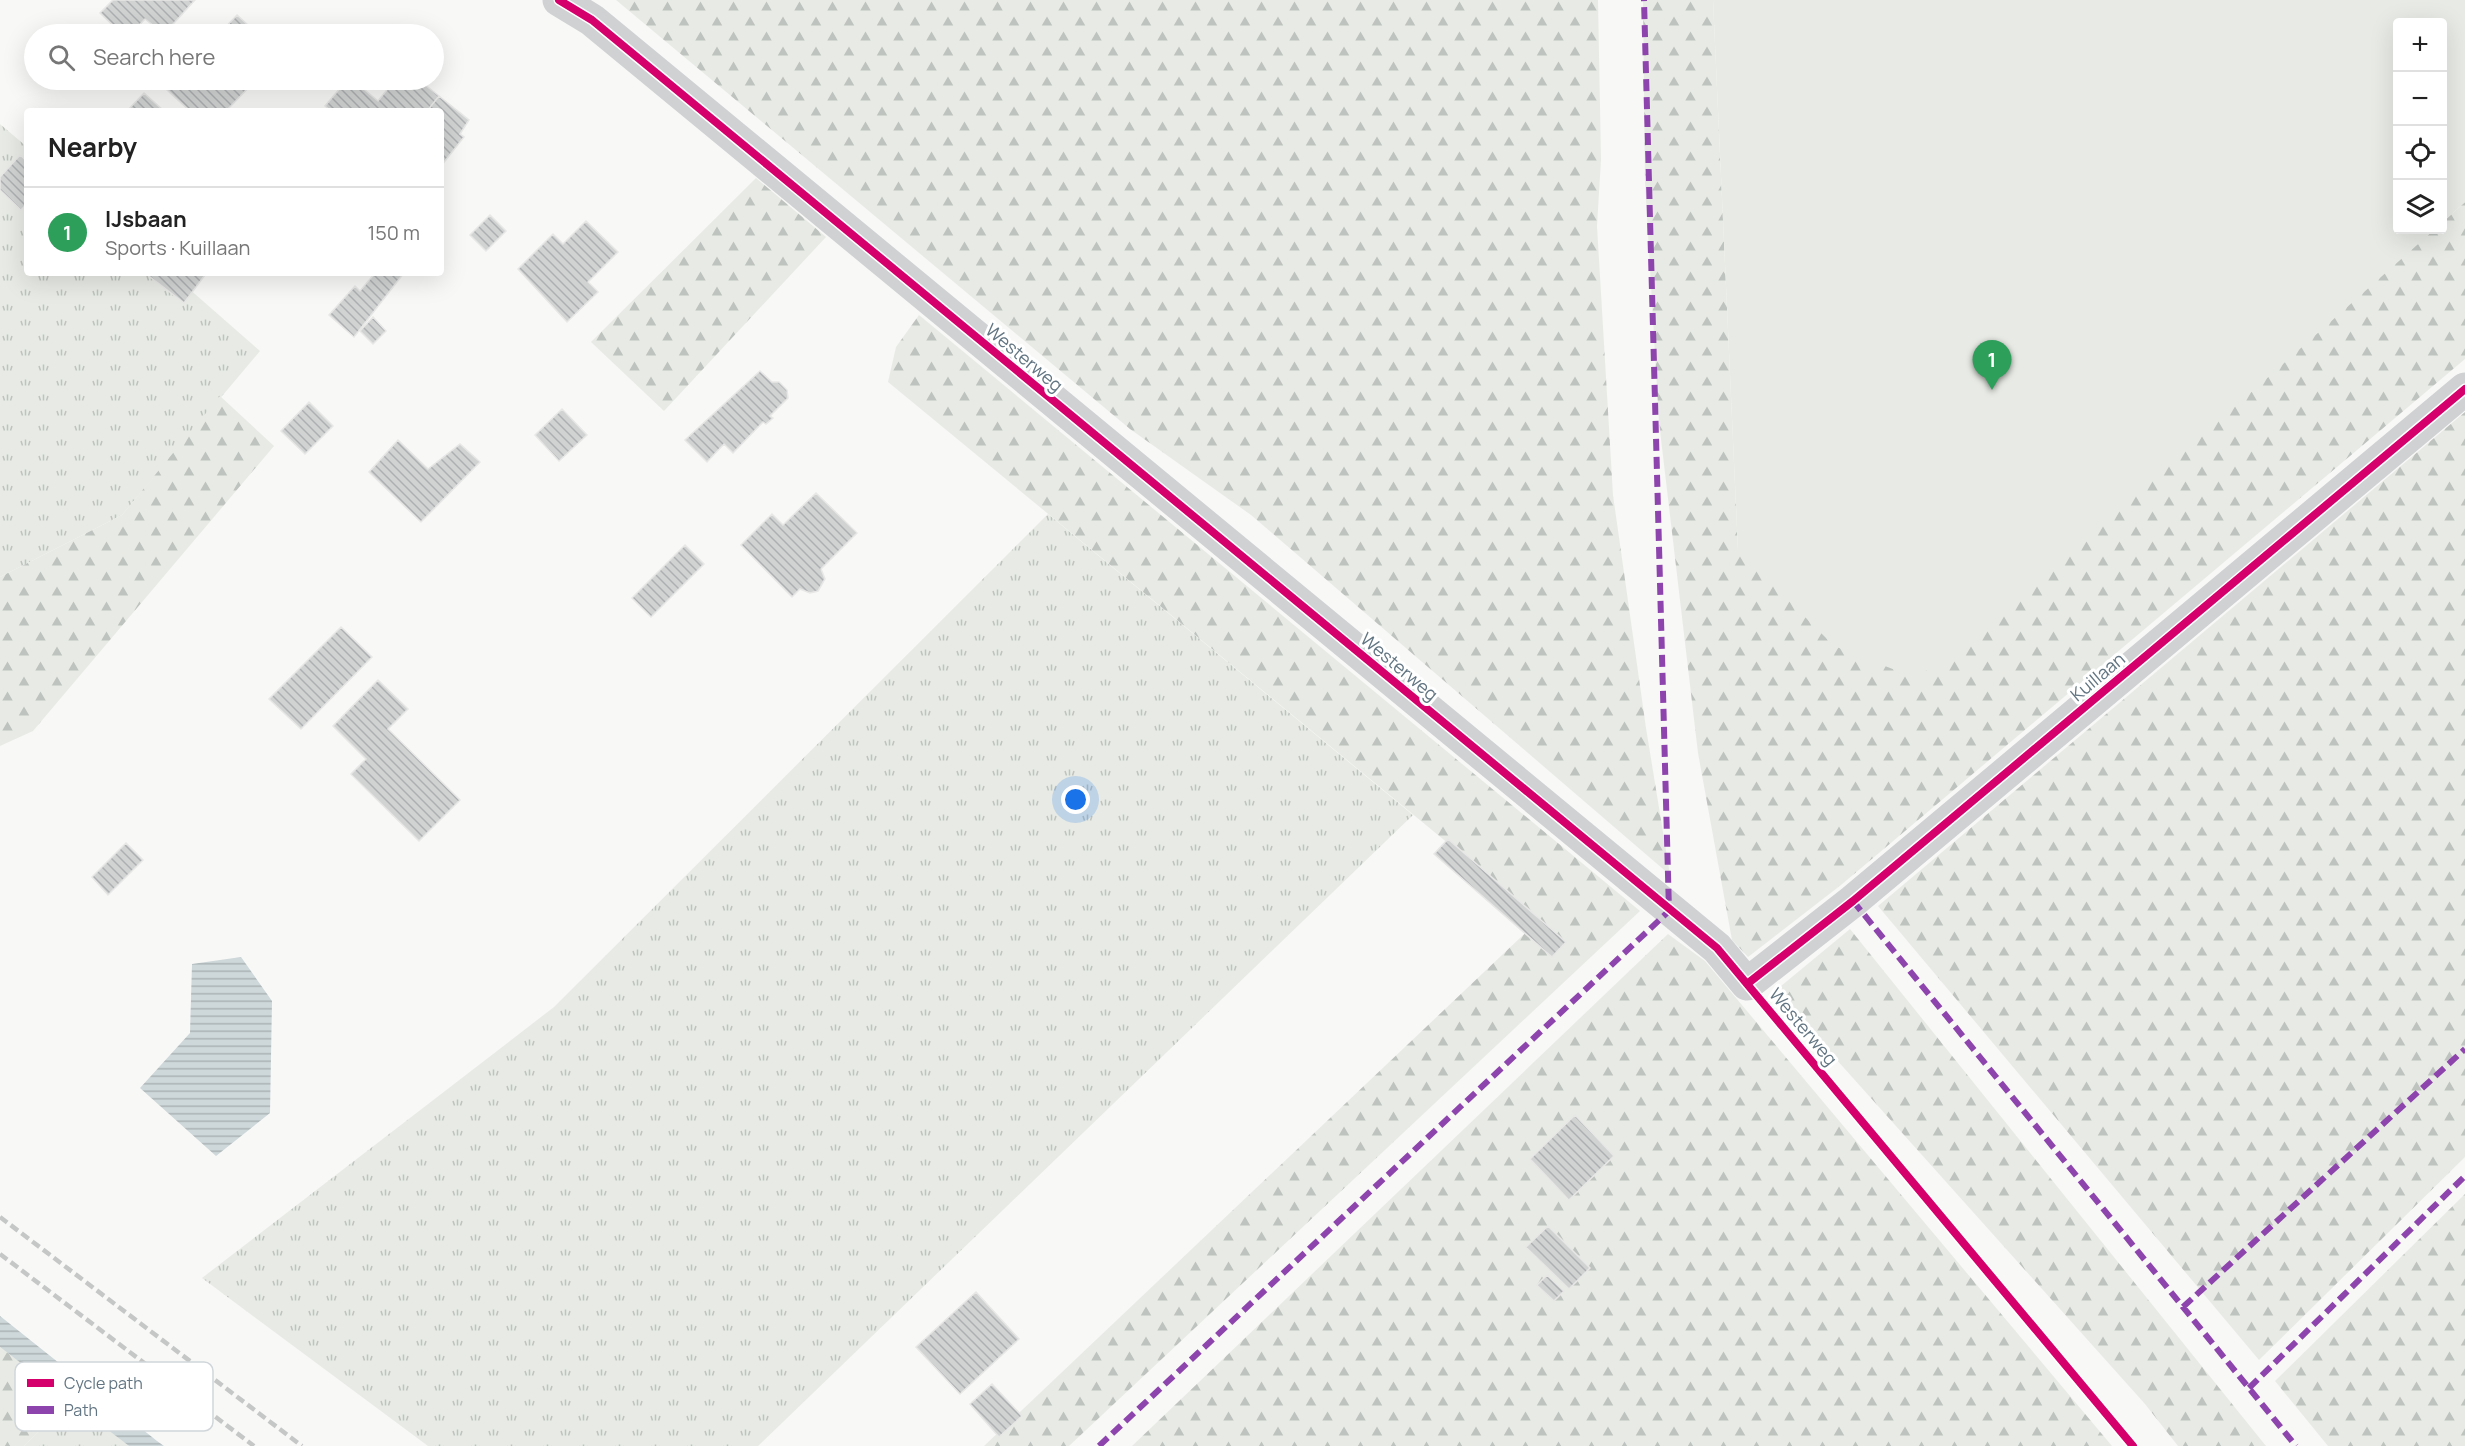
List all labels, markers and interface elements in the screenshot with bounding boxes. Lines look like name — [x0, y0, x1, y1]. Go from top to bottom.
map controls — [2393, 18, 2447, 234]
button: + — [2393, 18, 2447, 72]
search box — [24, 24, 444, 90]
icon: search — [45, 41, 78, 74]
text: Search here — [93, 42, 215, 72]
button: − — [2393, 72, 2447, 126]
button: locate — [2393, 126, 2447, 180]
text: Nearby — [48, 129, 137, 165]
button: layers — [2393, 180, 2447, 234]
text: IJsbaan — [105, 204, 187, 234]
text: 1 — [63, 219, 72, 246]
text: 150 m — [367, 219, 420, 246]
text: Sports · Kuillaan — [105, 234, 250, 261]
street label: Westerweg — [981, 318, 1068, 397]
pin: 1 — [1972, 340, 2012, 390]
street label: Westerweg — [1356, 627, 1443, 706]
street label: Kuillaan — [2065, 646, 2130, 706]
your location — [1061, 785, 1090, 814]
street label: Westerweg — [1764, 983, 1843, 1070]
legend — [15, 1362, 213, 1431]
text: Cycle path — [64, 1372, 143, 1394]
text: Path — [64, 1399, 98, 1421]

